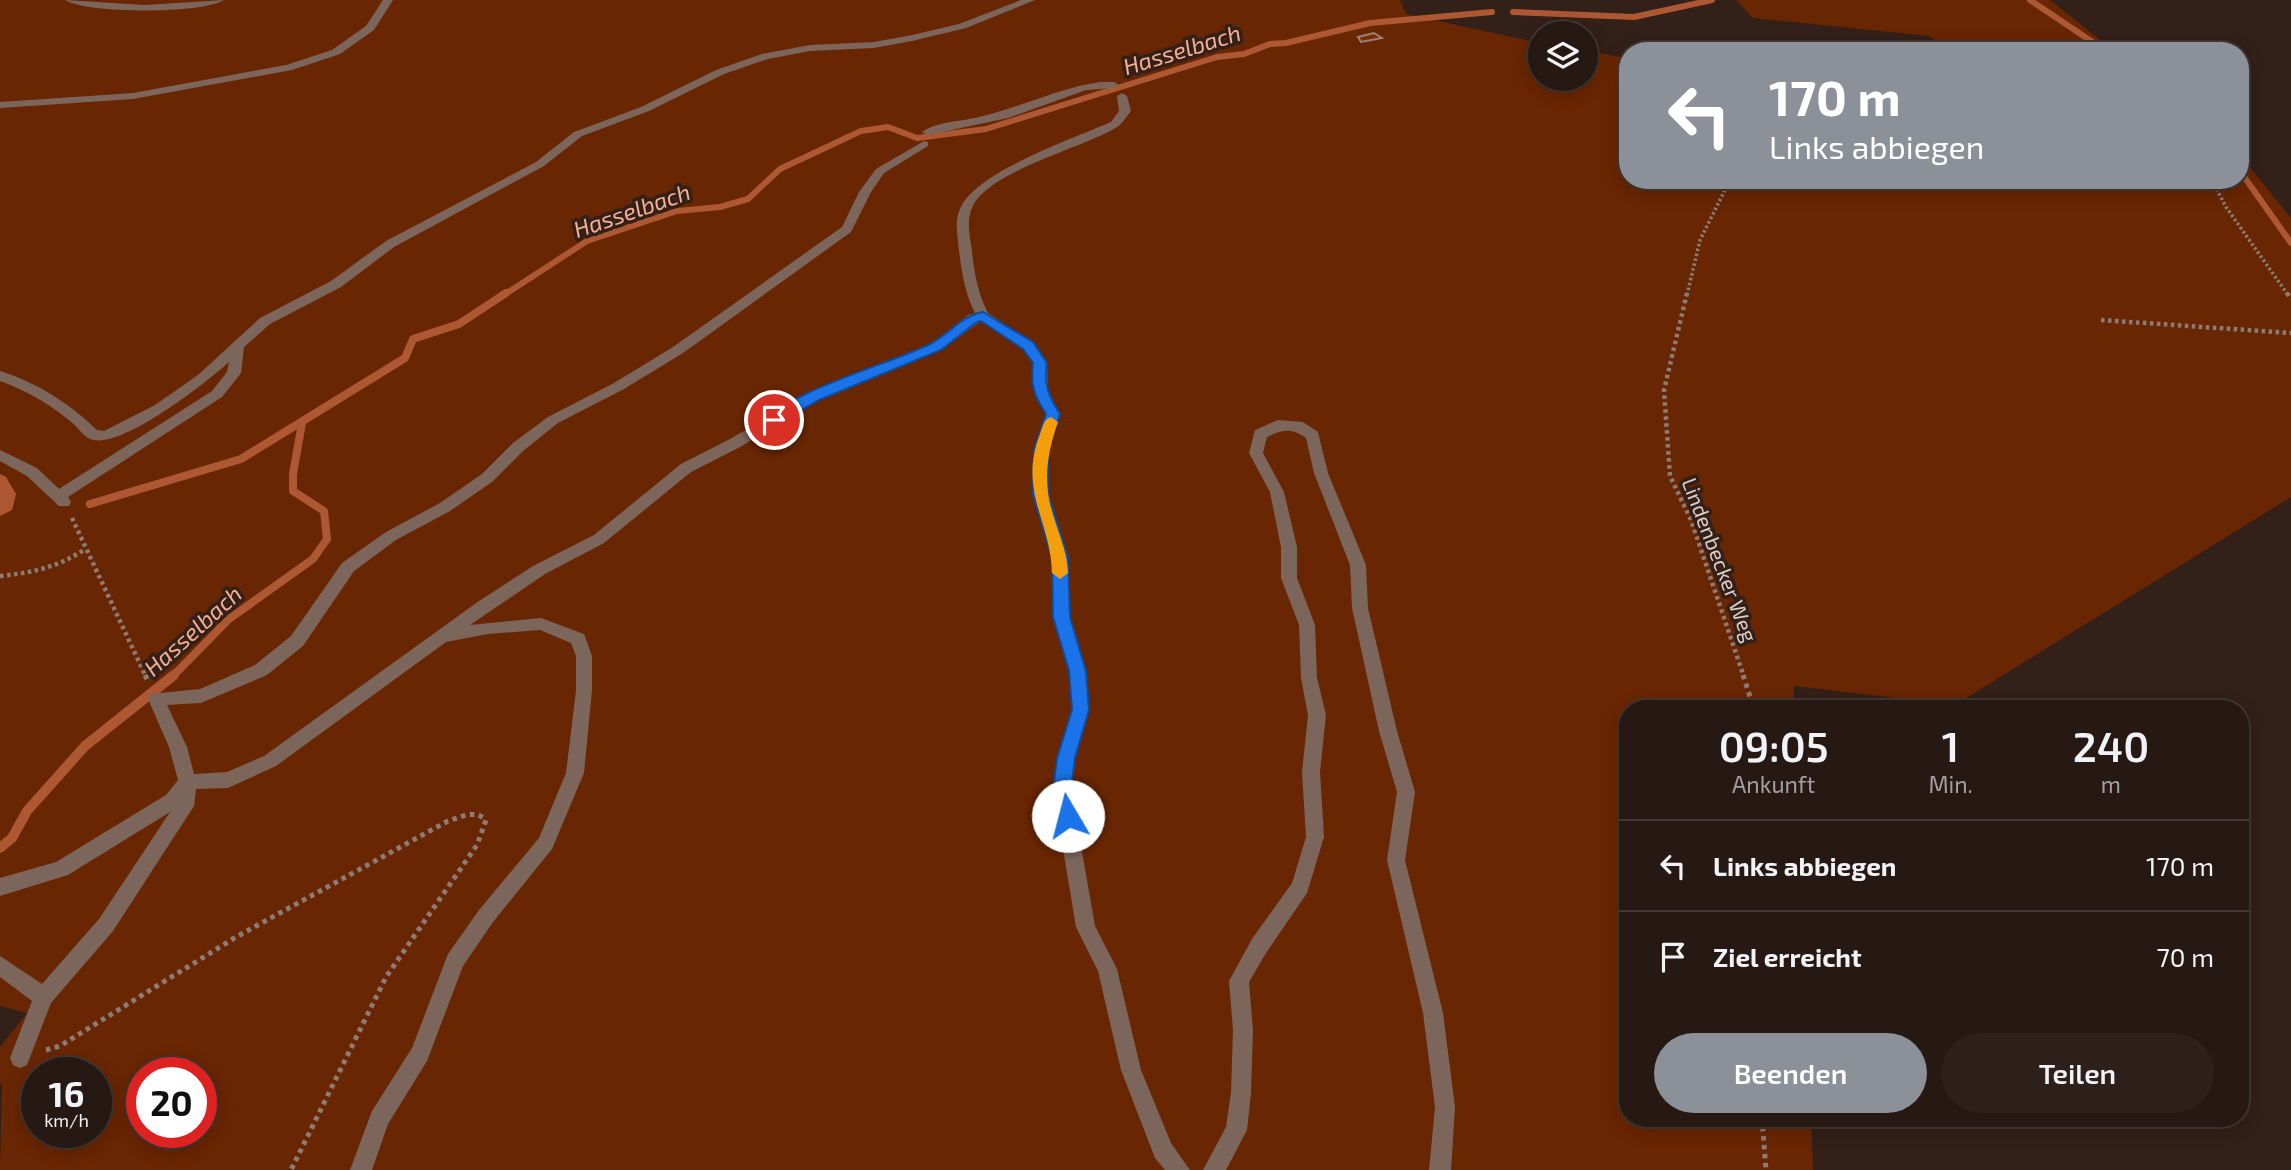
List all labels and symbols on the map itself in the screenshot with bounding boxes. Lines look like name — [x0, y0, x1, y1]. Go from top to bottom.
water label: Hasselbach — [1119, 18, 1244, 80]
water label: Hasselbach — [570, 177, 694, 243]
pin — [744, 390, 804, 450]
street label: Lindenbecker Weg — [1678, 474, 1763, 645]
water label: Hasselbach — [138, 579, 247, 681]
position arrow — [1031, 779, 1105, 853]
speed limit sign: 20 — [126, 1057, 217, 1148]

